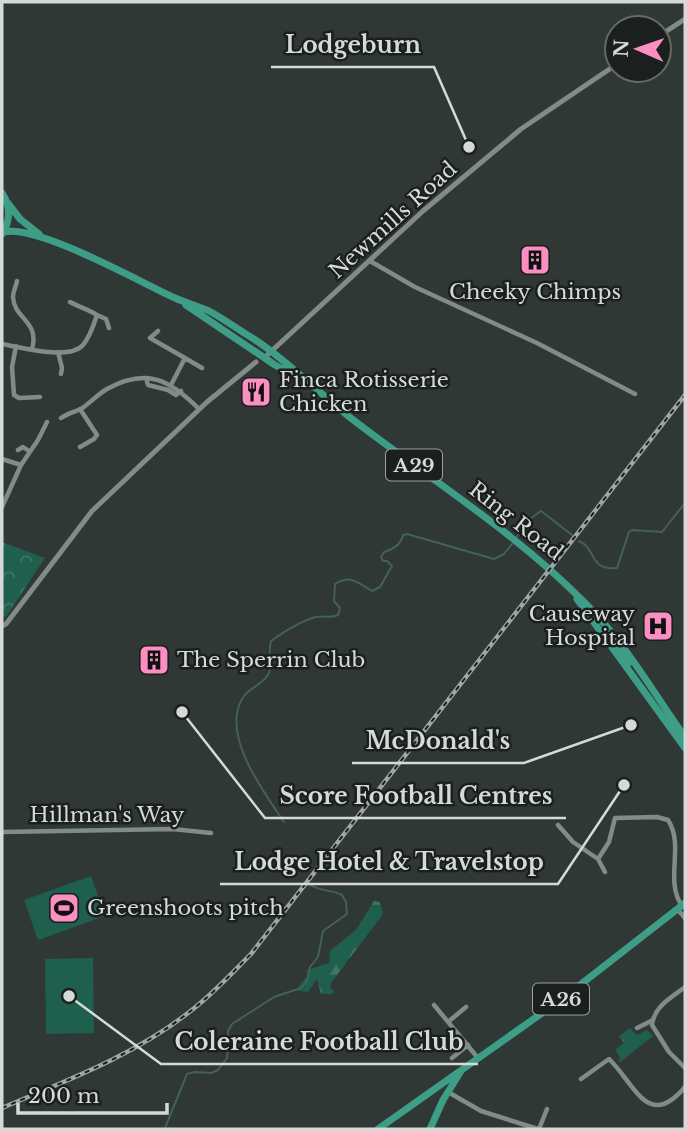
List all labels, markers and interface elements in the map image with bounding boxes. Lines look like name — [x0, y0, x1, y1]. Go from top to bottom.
north arrow — [603, 14, 673, 84]
callout: Lodgeburn — [271, 23, 434, 67]
text: Lodgeburn — [285, 31, 421, 59]
text: N — [610, 39, 633, 58]
street label: Newmills Road — [324, 156, 462, 284]
building icon: Cheeky Chimps — [518, 243, 552, 277]
place label: Cheeky Chimps — [449, 279, 621, 305]
place label: Finca Rotisserie Chicken — [279, 367, 449, 417]
restaurant icon: Finca Rotisserie Chicken — [239, 375, 273, 409]
road number: A29 — [386, 450, 442, 480]
street label: Ring Road — [464, 476, 568, 566]
place label: Causeway Hospital — [529, 601, 636, 651]
hospital icon: Causeway Hospital — [641, 609, 675, 643]
building icon: The Sperrin Club — [137, 643, 171, 677]
place label: The Sperrin Club — [177, 647, 365, 673]
callout: McDonald's — [352, 719, 524, 763]
text: McDonald's — [366, 727, 510, 755]
callout: Score Football Centres — [265, 774, 566, 818]
text: Score Football Centres — [280, 782, 552, 810]
street label: Hillman's Way — [30, 802, 185, 828]
callout: Lodge Hotel & Travelstop — [220, 840, 558, 884]
text: Lodge Hotel & Travelstop — [234, 848, 544, 876]
sports icon: Greenshoots pitch — [47, 891, 81, 925]
place label: Greenshoots pitch — [87, 895, 284, 921]
road number: A26 — [533, 984, 589, 1015]
callout: Coleraine Football Club — [161, 1020, 478, 1064]
text: Coleraine Football Club — [174, 1028, 464, 1056]
scale bar — [18, 1072, 166, 1116]
text: 200 m — [28, 1083, 100, 1109]

